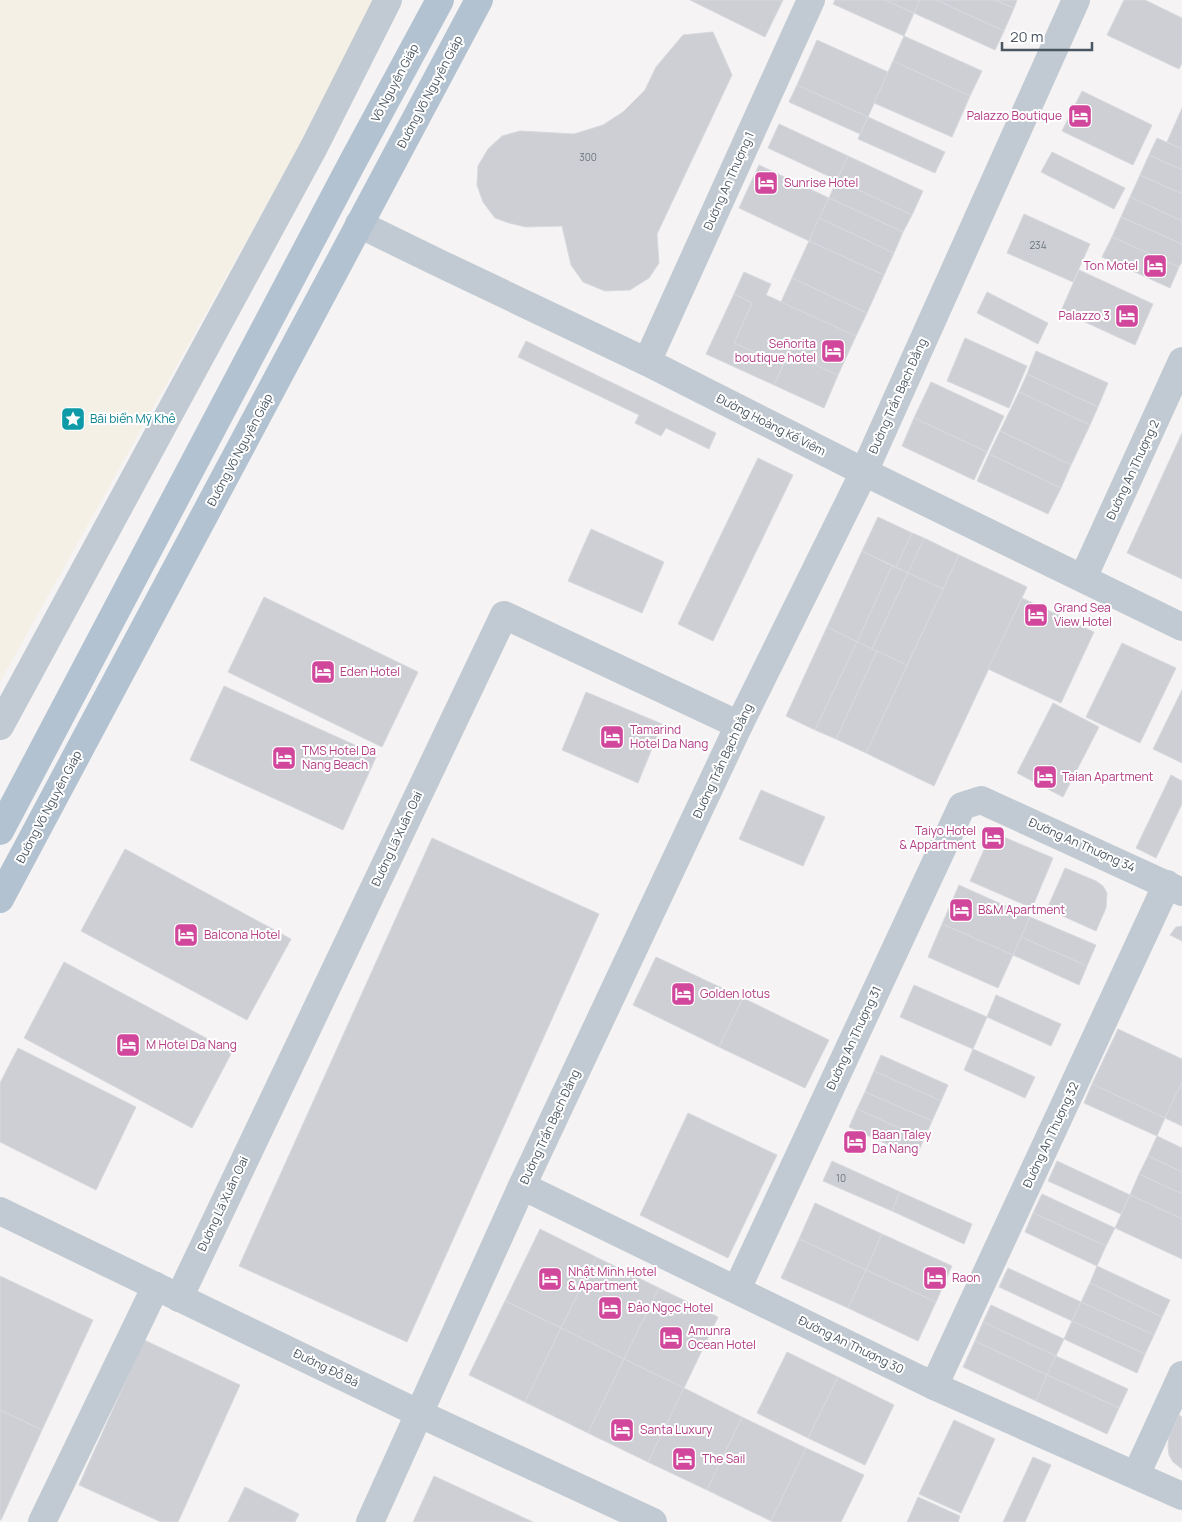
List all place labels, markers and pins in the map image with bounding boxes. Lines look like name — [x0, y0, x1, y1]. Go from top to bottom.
hotel icon: Palazzo Boutique — [1067, 103, 1093, 129]
place label: Palazzo Boutique — [967, 107, 1062, 124]
hotel icon: Sunrise Hotel — [753, 170, 779, 196]
place label: Sunrise Hotel — [784, 174, 858, 191]
hotel icon: Ton Motel — [1142, 253, 1168, 279]
place label: Ton Motel — [1084, 257, 1138, 274]
hotel icon: Palazzo 3 — [1114, 303, 1140, 329]
place label: Palazzo 3 — [1059, 307, 1110, 324]
place label: Señorita boutique hotel — [735, 335, 816, 366]
hotel icon: Señorita boutique hotel — [820, 338, 846, 364]
place icon: Bãi biển Mỹ Khê — [60, 406, 86, 432]
place label: Bãi biển Mỹ Khê — [90, 410, 176, 427]
place label: Grand Sea View Hotel — [1054, 599, 1112, 630]
hotel icon: Grand Sea View Hotel — [1023, 602, 1049, 628]
hotel icon: Eden Hotel — [310, 659, 336, 685]
place label: Eden Hotel — [340, 663, 400, 680]
place label: Tamarind Hotel Da Nang — [630, 721, 708, 752]
hotel icon: Tamarind Hotel Da Nang — [599, 724, 625, 750]
place label: TMS Hotel Da Nang Beach — [302, 742, 376, 773]
hotel icon: TMS Hotel Da Nang Beach — [271, 745, 297, 771]
hotel icon: Taian Apartment — [1032, 764, 1058, 790]
place label: Taian Apartment — [1062, 768, 1154, 785]
place label: Taiyo Hotel & Appartment — [899, 822, 976, 853]
hotel icon: Taiyo Hotel & Appartment — [980, 825, 1006, 851]
hotel icon: B&M Apartment — [948, 897, 974, 923]
place label: B&M Apartment — [978, 901, 1065, 918]
hotel icon: Balcona Hotel — [173, 922, 199, 948]
place label: Balcona Hotel — [204, 926, 280, 943]
hotel icon: Golden lotus — [670, 981, 696, 1007]
place label: Golden lotus — [700, 985, 770, 1002]
hotel icon: M Hotel Da Nang — [115, 1032, 141, 1058]
place label: M Hotel Da Nang — [146, 1036, 237, 1053]
place label: Baan Taley Da Nang — [872, 1126, 932, 1157]
hotel icon: Baan Taley Da Nang — [842, 1129, 868, 1155]
place label: Nhật Minh Hotel & Apartment — [568, 1263, 656, 1294]
hotel icon: Raon — [922, 1265, 948, 1291]
hotel icon: Nhật Minh Hotel & Apartment — [537, 1266, 563, 1292]
place label: Raon — [952, 1269, 980, 1286]
hotel icon: Đảo Ngọc Hotel — [597, 1295, 623, 1321]
place label: Đảo Ngọc Hotel — [628, 1299, 713, 1316]
place label: Amunra Ocean Hotel — [688, 1322, 756, 1353]
hotel icon: Amunra Ocean Hotel — [658, 1325, 684, 1351]
hotel icon: Santa Luxury — [609, 1417, 635, 1443]
place label: Santa Luxury — [640, 1421, 713, 1438]
hotel icon: The Sail — [671, 1446, 697, 1472]
place label: The Sail — [702, 1450, 745, 1467]

